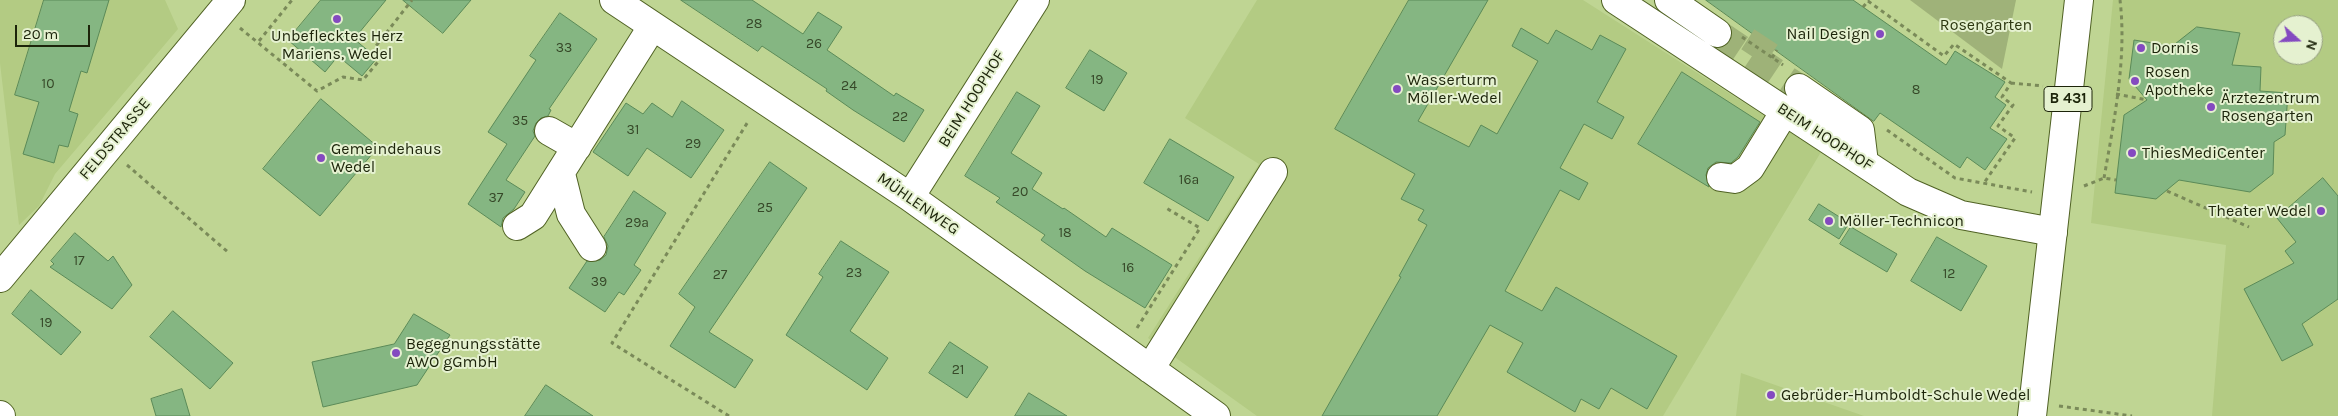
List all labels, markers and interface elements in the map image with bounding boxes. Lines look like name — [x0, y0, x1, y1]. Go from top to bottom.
marker: Unbeflecktes Herz Mariens, Wedel — [331, 13, 343, 25]
scale bar — [18, 15, 92, 47]
park label: Rosengarten — [1940, 15, 2032, 35]
north arrow — [2273, 15, 2323, 65]
house number: 28 — [746, 16, 762, 32]
place label: Nail Design — [1787, 24, 1870, 44]
text: 20 m — [23, 25, 58, 43]
place label: Unbeflecktes Herz Mariens, Wedel — [271, 26, 403, 64]
marker: Nail Design — [1874, 28, 1886, 40]
house number: 26 — [806, 36, 822, 52]
text: N — [2302, 37, 2321, 53]
place label: Dornis — [2151, 38, 2199, 58]
house number: 33 — [556, 40, 572, 56]
marker: Dornis — [2135, 42, 2147, 54]
street label: BEIM HOOPHOF — [935, 47, 1009, 151]
place label: Rosen Apotheke — [2145, 62, 2213, 100]
place label: Wasserturm Möller-Wedel — [1407, 70, 1502, 108]
house number: 19 — [1091, 72, 1103, 88]
marker: Rosen Apotheke — [2129, 75, 2141, 87]
house number: 10 — [42, 76, 54, 92]
house number: 24 — [841, 78, 857, 94]
house number: 8 — [1912, 82, 1920, 98]
marker: Wasserturm Möller-Wedel — [1391, 83, 1403, 95]
road number: B 431 — [2044, 86, 2092, 112]
place label: Ärztezentrum Rosengarten — [2221, 88, 2320, 126]
street label: FELDSTRASSE — [75, 94, 155, 184]
street label: BEIM HOOPHOF — [1773, 99, 1877, 175]
marker: Ärztezentrum Rosengarten — [2205, 101, 2217, 113]
house number: 22 — [892, 109, 908, 125]
house number: 35 — [512, 113, 528, 129]
house number: 31 — [627, 122, 639, 138]
house number: 29 — [685, 136, 701, 152]
place label: Gemeindehaus Wedel — [331, 139, 441, 177]
place label: ThiesMediCenter — [2142, 143, 2265, 163]
marker: ThiesMediCenter — [2126, 147, 2138, 159]
marker: Gemeindehaus Wedel — [315, 152, 327, 164]
street label: MÜHLENWEG — [873, 169, 963, 239]
house number: 16a — [1179, 172, 1199, 188]
house number: 20 — [1012, 184, 1028, 200]
house number: 37 — [489, 190, 503, 206]
house number: 25 — [757, 200, 773, 216]
place label: Theater Wedel — [2208, 201, 2311, 221]
marker: Theater Wedel — [2315, 205, 2327, 217]
place label: Möller-Technicon — [1839, 211, 1964, 231]
house number: 29a — [625, 215, 649, 231]
marker: Möller-Technicon — [1823, 215, 1835, 227]
house number: 18 — [1058, 225, 1072, 241]
house number: 17 — [73, 253, 85, 269]
house number: 16 — [1122, 260, 1134, 276]
house number: 23 — [846, 265, 862, 281]
house number: 12 — [1943, 266, 1955, 282]
house number: 27 — [713, 267, 727, 283]
house number: 39 — [591, 274, 607, 290]
house number: 19 — [40, 315, 52, 331]
place label: Begegnungsstätte AWO gGmbH — [406, 334, 540, 372]
marker: Begegnungsstätte AWO gGmbH — [390, 347, 402, 359]
house number: 21 — [952, 362, 964, 378]
place label: Gebrüder-Humboldt-Schule Wedel — [1781, 385, 2031, 405]
marker: Gebrüder-Humboldt-Schule Wedel — [1765, 389, 1777, 401]

